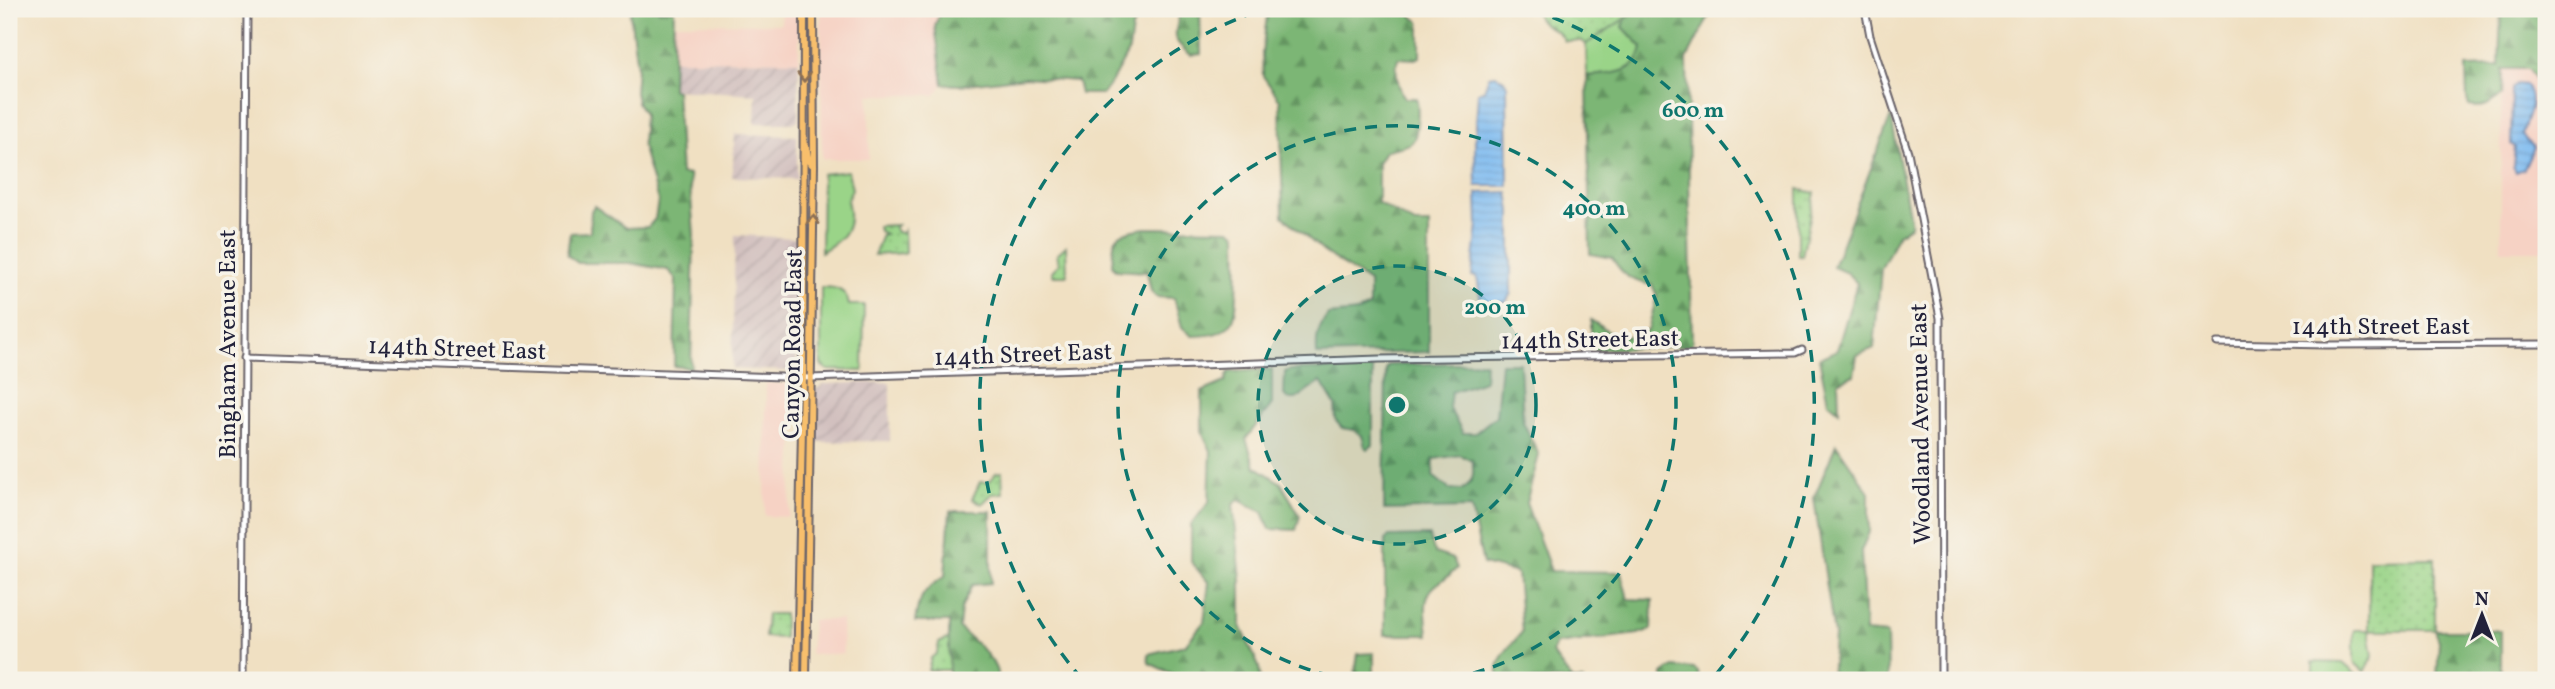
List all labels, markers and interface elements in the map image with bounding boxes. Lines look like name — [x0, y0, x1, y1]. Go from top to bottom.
one-way arrow — [796, 72, 812, 83]
text: 600 m — [1662, 97, 1724, 126]
text: 400 m — [1563, 195, 1625, 224]
one-way arrow — [805, 214, 821, 225]
street label: Bingham Avenue East — [212, 229, 246, 459]
street label: Canyon Road East — [775, 249, 813, 439]
text: 200 m — [1464, 294, 1526, 323]
street label: Woodland Avenue East — [1903, 303, 1941, 545]
street label: 144th Street East — [2292, 311, 2470, 345]
street label: 144th Street East — [1501, 322, 1679, 360]
street label: 144th Street East — [367, 330, 547, 370]
street label: 144th Street East — [933, 336, 1113, 376]
centre of rings — [1385, 393, 1409, 417]
north arrow — [2446, 580, 2516, 650]
text: N — [2475, 587, 2489, 613]

